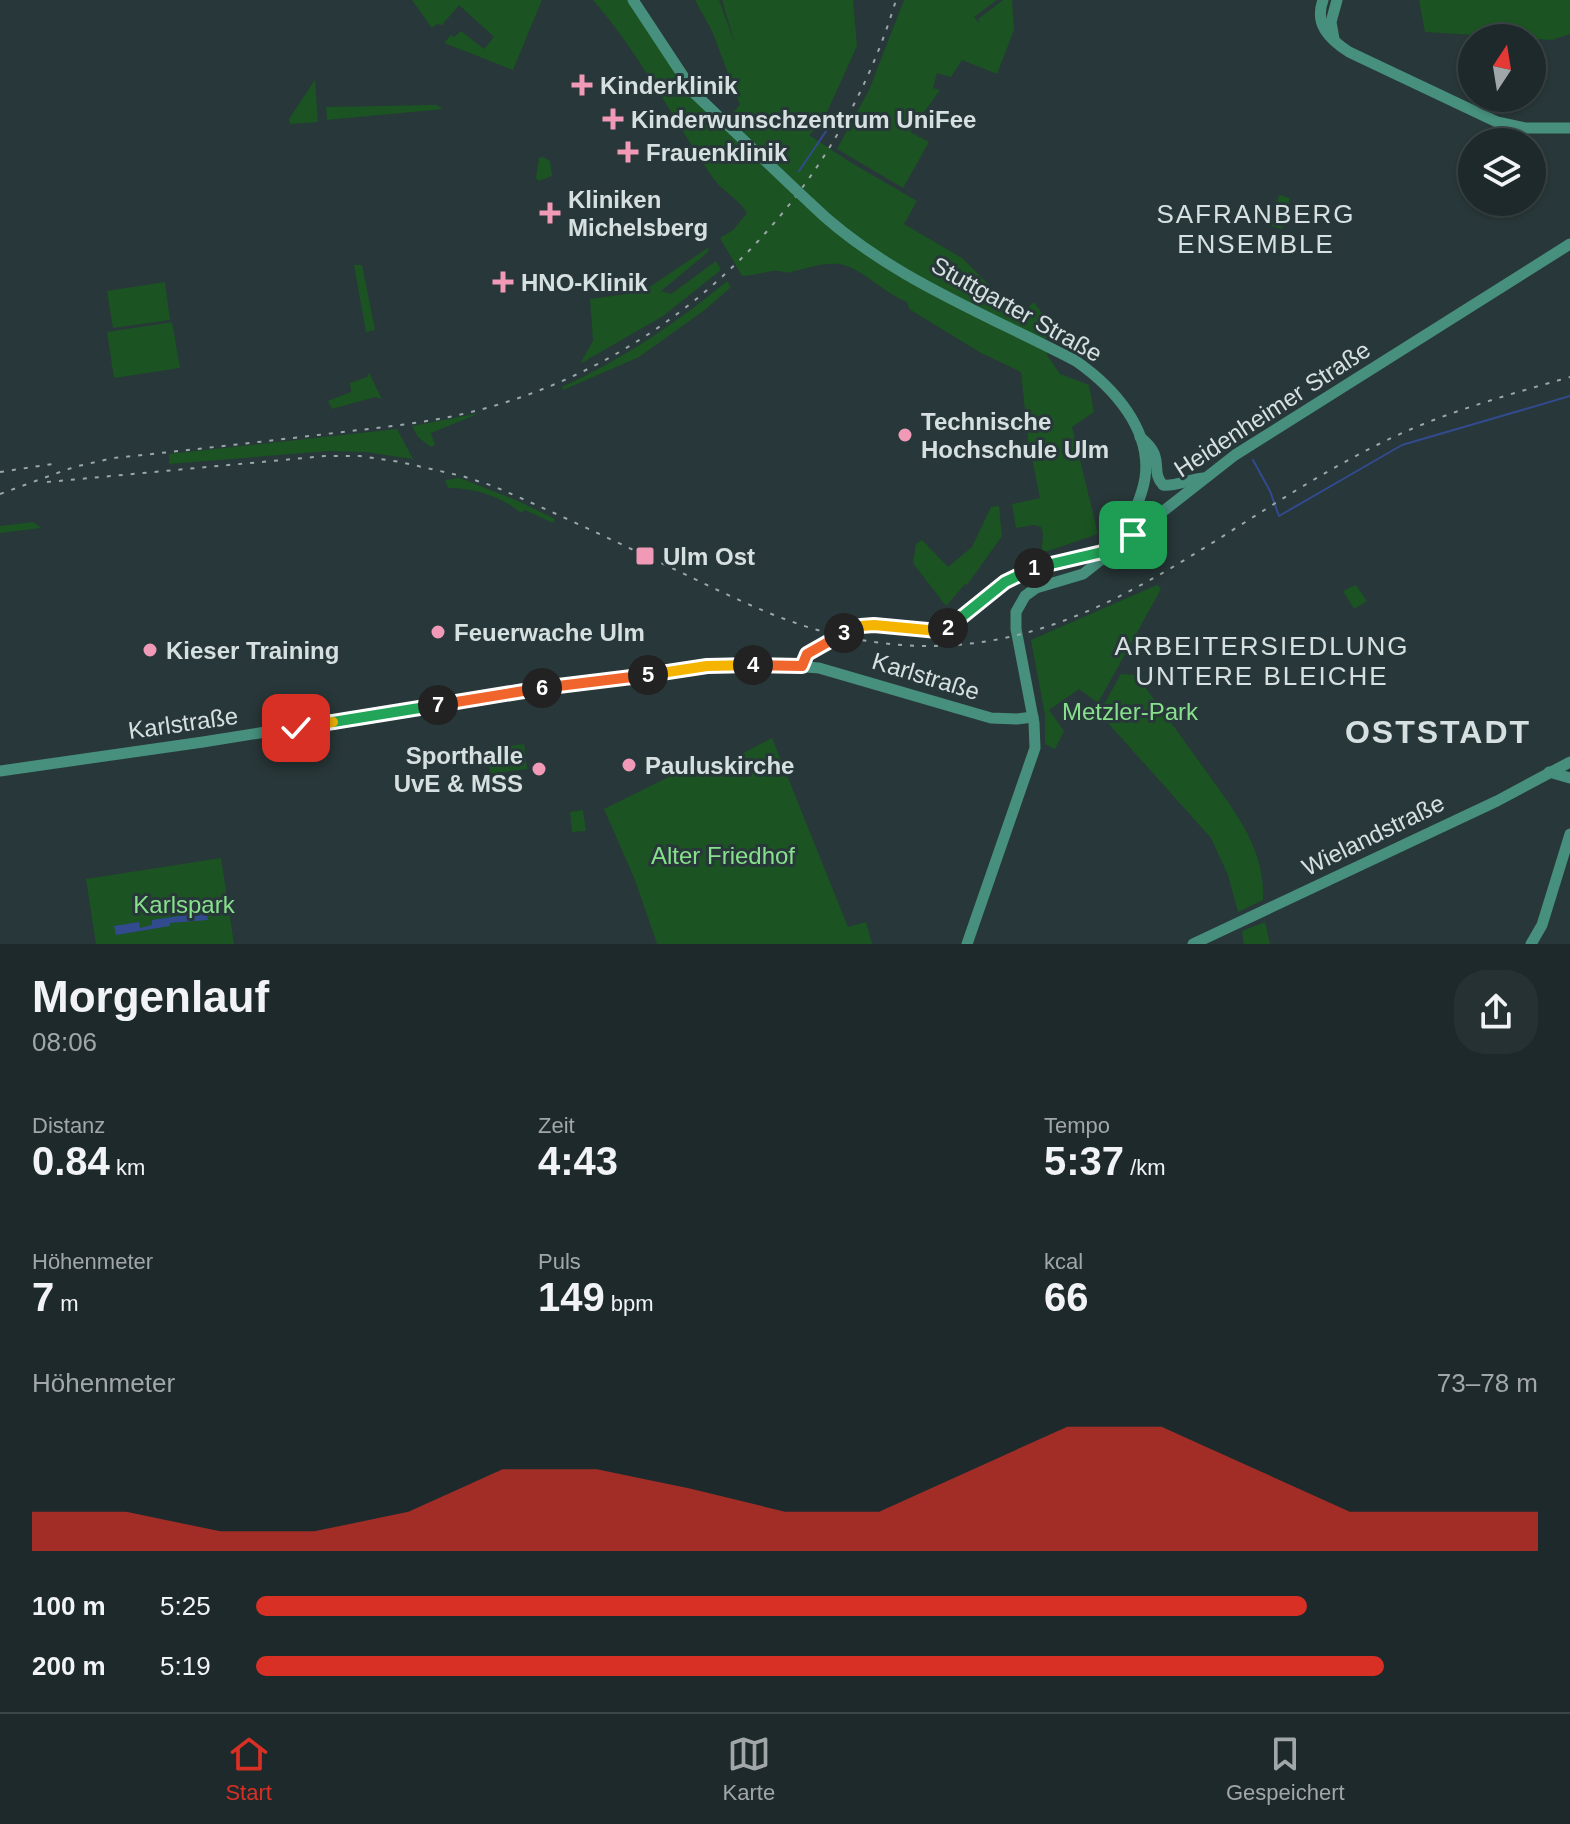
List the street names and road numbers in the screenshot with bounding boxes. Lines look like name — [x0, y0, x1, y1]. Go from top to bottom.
street label: Stuttgarter Straße — [927, 251, 1107, 367]
street label: Heidenheimer Straße — [1169, 336, 1375, 482]
street label: Karlstraße — [869, 647, 983, 705]
street label: Karlstraße — [126, 702, 240, 744]
street label: Wielandstraße — [1298, 789, 1448, 881]

